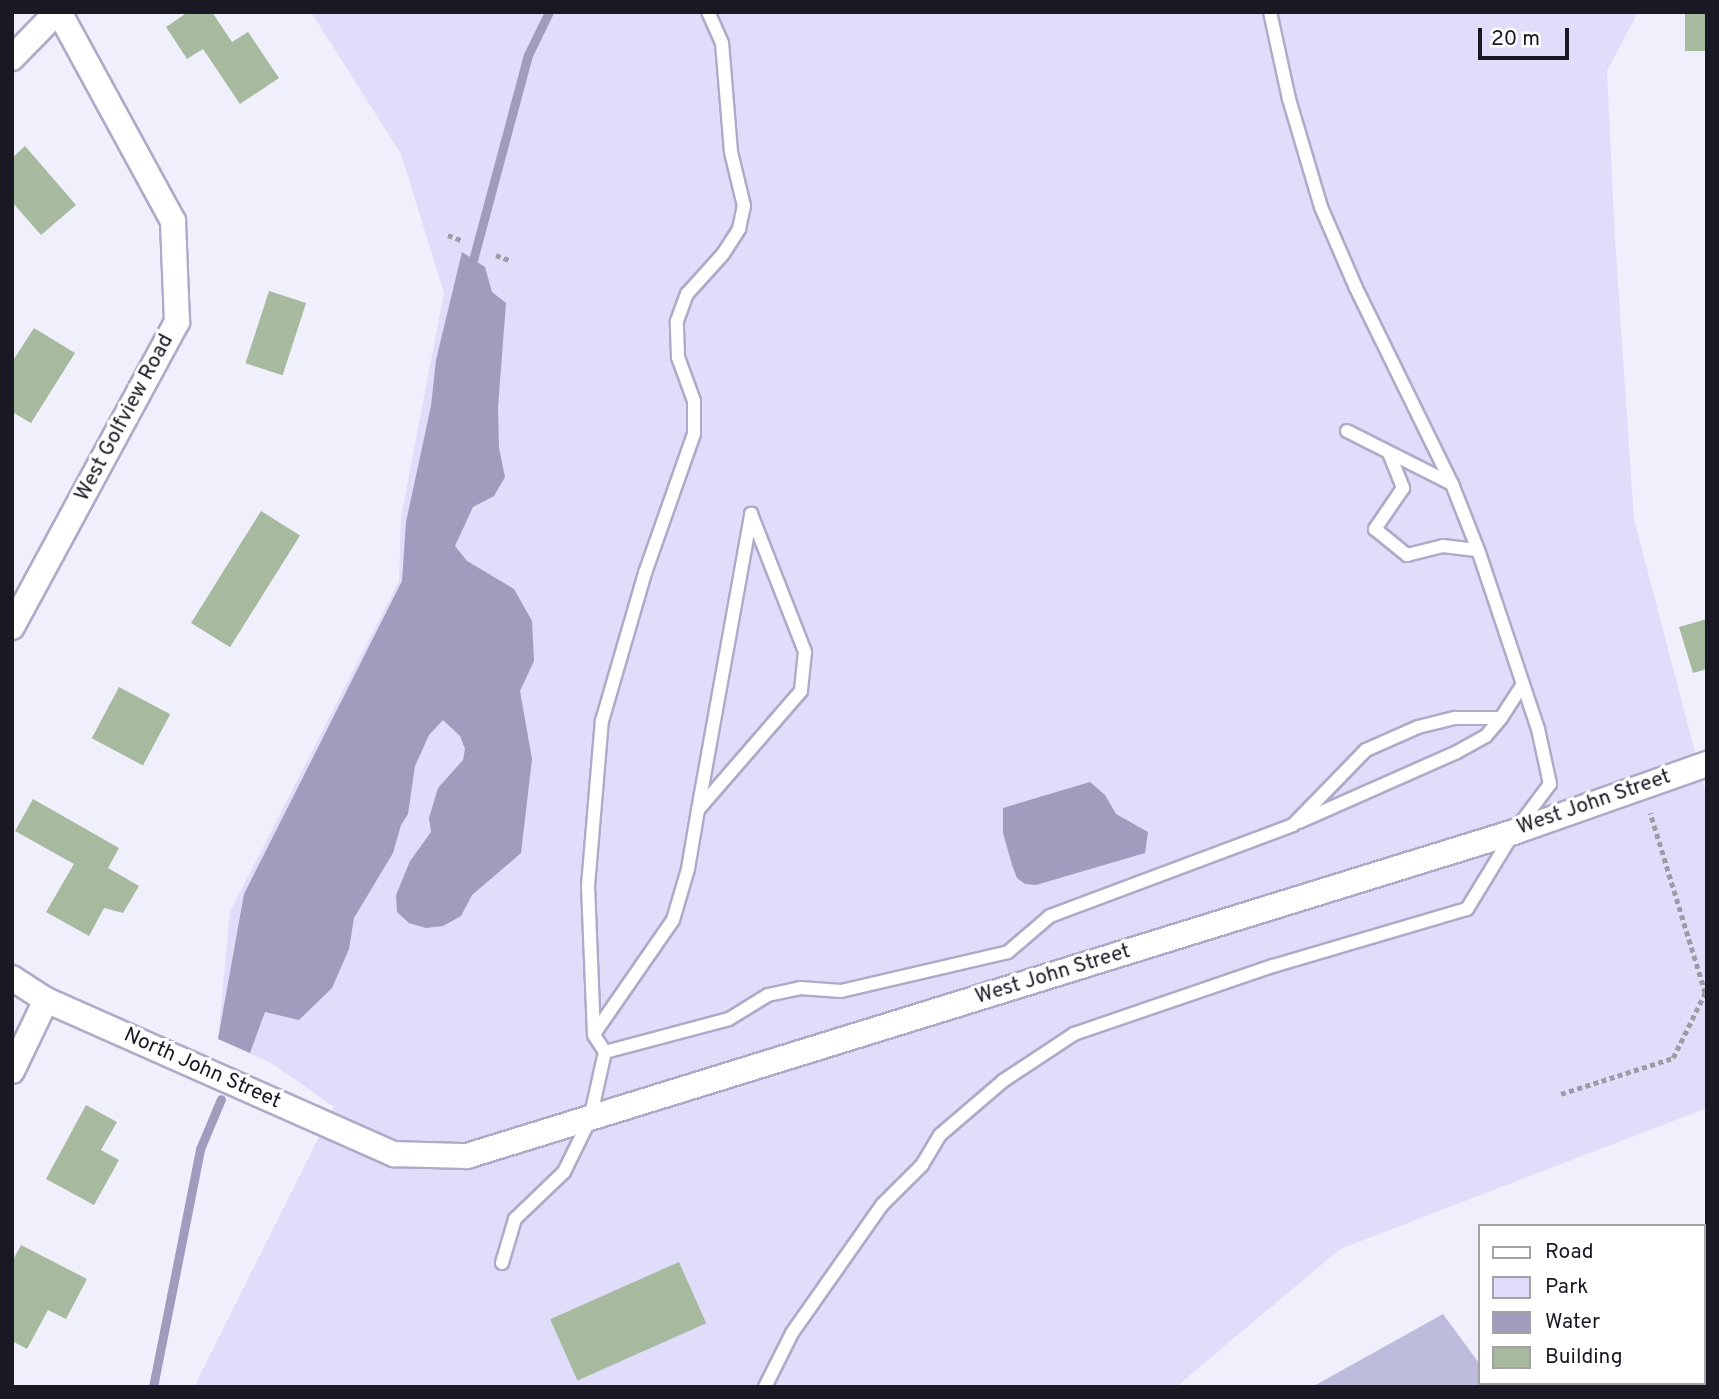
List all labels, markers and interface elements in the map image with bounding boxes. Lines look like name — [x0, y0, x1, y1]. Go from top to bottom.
scale bar — [1481, 14, 1572, 58]
text: 20 m — [1491, 26, 1540, 53]
street label: West Golfview Road — [70, 330, 180, 506]
street label: West John Street — [1514, 765, 1674, 841]
street label: West John Street — [972, 939, 1134, 1011]
street label: North John Street — [120, 1023, 284, 1115]
legend — [1478, 1224, 1705, 1385]
text: Road — [1545, 1239, 1594, 1266]
text: Park — [1545, 1274, 1588, 1301]
text: Water — [1545, 1309, 1600, 1336]
text: Building — [1545, 1344, 1623, 1371]

